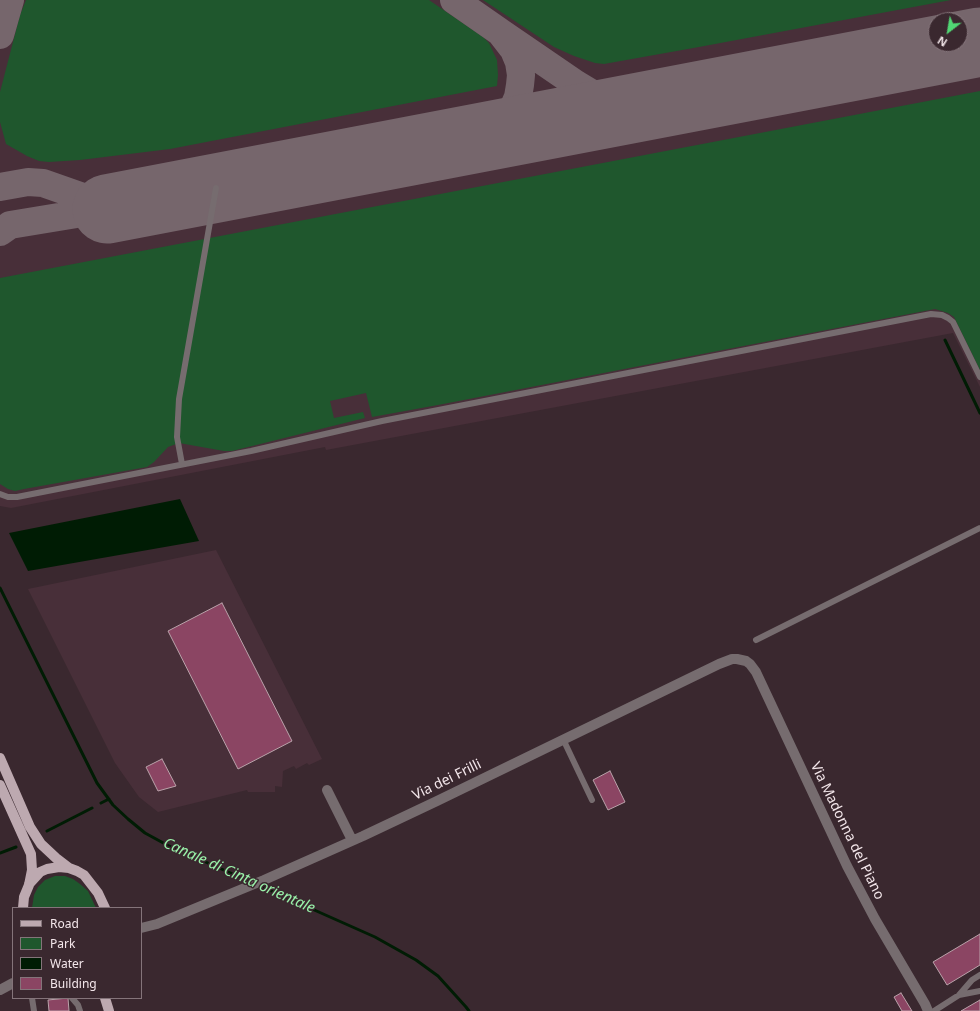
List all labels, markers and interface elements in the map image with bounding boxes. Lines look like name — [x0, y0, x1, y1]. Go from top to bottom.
north arrow — [928, 12, 968, 52]
text: N — [934, 33, 950, 51]
street label: Via dei Frilli — [410, 756, 484, 804]
street label: Via Madonna del Piano — [806, 760, 888, 902]
water label: Canale di Cinta orientale — [160, 834, 318, 918]
legend — [12, 907, 142, 999]
text: Road — [50, 915, 79, 932]
text: Park — [50, 935, 75, 952]
text: Water — [50, 955, 84, 972]
text: Building — [50, 975, 97, 992]

